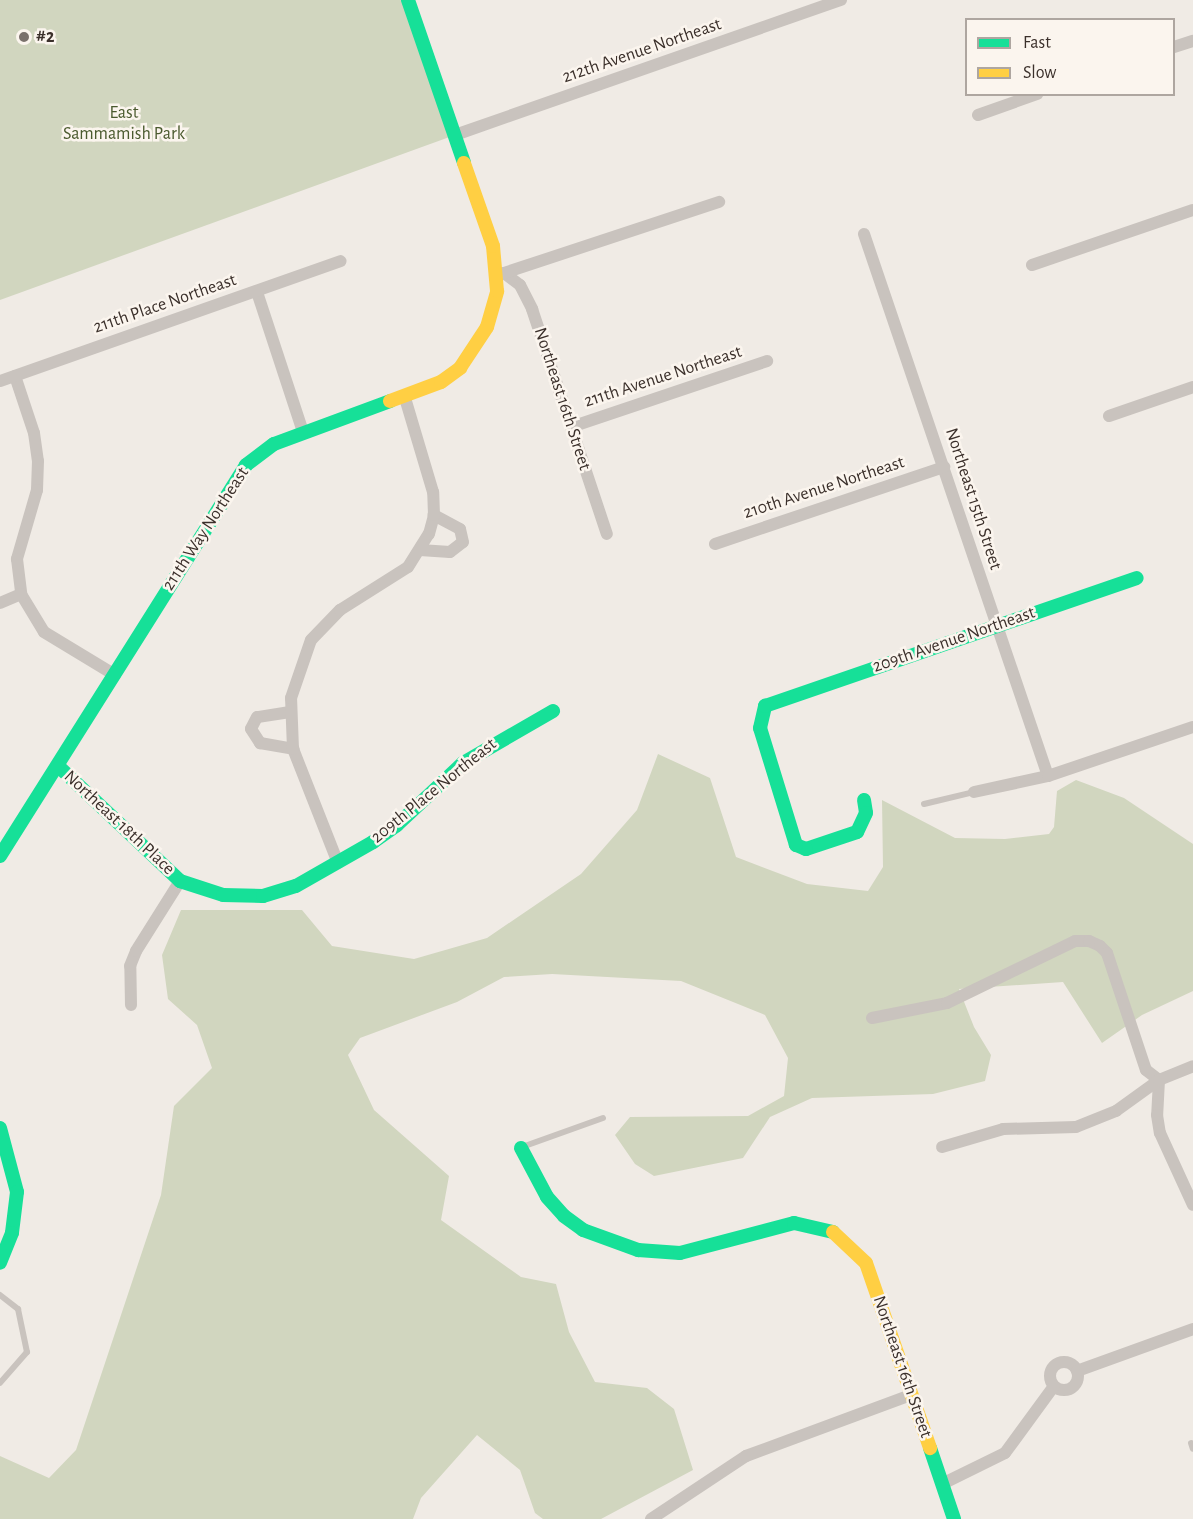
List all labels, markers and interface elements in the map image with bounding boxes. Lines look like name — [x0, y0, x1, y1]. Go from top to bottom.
street label: 212th Avenue Northeast — [560, 14, 724, 88]
legend — [965, 18, 1175, 96]
place label: #2 — [36, 26, 54, 48]
marker: #2 — [17, 30, 31, 44]
text: Fast — [1023, 34, 1051, 52]
text: Slow — [1023, 64, 1056, 82]
park label: East Sammamish Park — [63, 103, 185, 146]
street label: 211th Place Northeast — [91, 269, 239, 339]
street label: Northeast 16th Street — [529, 325, 595, 473]
street label: 211th Avenue Northeast — [581, 341, 745, 413]
street label: Northeast 15th Street — [940, 425, 1006, 573]
street label: 210th Avenue Northeast — [741, 452, 907, 524]
street label: 211th Way Northeast — [158, 463, 254, 595]
street label: 209th Avenue Northeast — [870, 602, 1038, 678]
street label: 209th Place Northeast — [367, 734, 501, 848]
street label: Northeast 18th Place — [59, 766, 179, 880]
street label: Northeast 16th Street — [868, 1293, 936, 1441]

